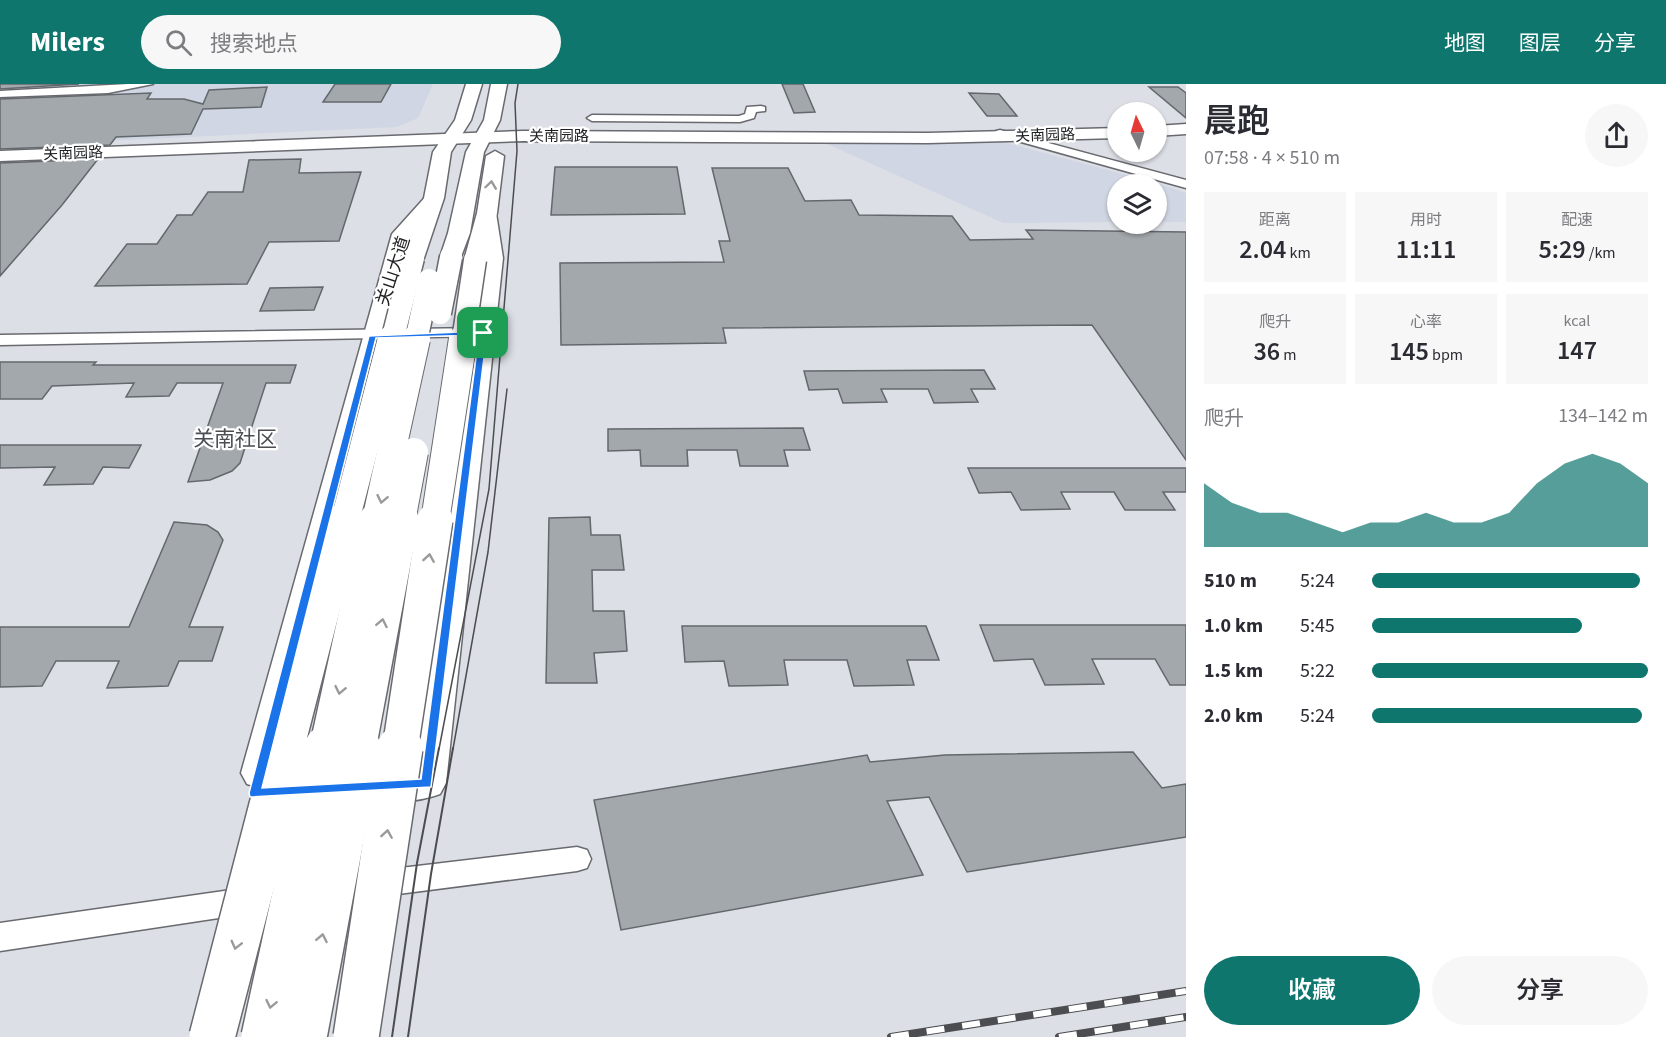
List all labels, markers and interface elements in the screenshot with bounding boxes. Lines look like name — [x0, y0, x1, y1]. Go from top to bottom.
search box — [141, 15, 561, 69]
text: Milers — [30, 22, 105, 62]
icon: search — [162, 26, 195, 59]
text: 搜索地点 — [210, 28, 298, 60]
text: 地图 — [1444, 28, 1486, 58]
text: 图层 — [1519, 28, 1561, 58]
text: 分享 — [1594, 28, 1636, 58]
text: 晨跑 — [1204, 98, 1270, 145]
north arrow — [1107, 102, 1167, 162]
map controls — [1107, 102, 1167, 234]
button: share — [1585, 104, 1648, 167]
street label: 关南园路 — [1015, 124, 1075, 147]
street label: 关南园路 — [529, 126, 589, 147]
street label: 关南园路 — [43, 142, 103, 165]
text: 07:58 · 4 × 510 m — [1204, 144, 1340, 172]
button: layers — [1107, 174, 1167, 234]
one-way arrow — [485, 181, 497, 190]
text: 距离 — [1259, 209, 1291, 231]
text: 用时 — [1410, 209, 1442, 231]
text: 配速 — [1561, 209, 1593, 231]
text: 2.04 — [1239, 231, 1286, 268]
text: 11:11 — [1396, 231, 1456, 268]
text: 5:29 — [1538, 231, 1586, 268]
street label: 关山大道 — [370, 233, 416, 309]
text: km — [1286, 242, 1311, 264]
text: /km — [1586, 242, 1616, 264]
pin — [457, 307, 508, 358]
text: kcal — [1564, 310, 1590, 332]
text: 爬升 — [1259, 311, 1291, 333]
text: 心率 — [1410, 311, 1442, 333]
icon: arrive — [466, 316, 499, 349]
text: 147 — [1557, 332, 1597, 369]
text: 36 — [1253, 333, 1280, 370]
text: 145 — [1389, 333, 1429, 370]
text: m — [1280, 344, 1297, 366]
text: bpm — [1429, 344, 1463, 366]
text: 134–142 m — [1558, 402, 1648, 430]
text: 爬升 — [1204, 405, 1244, 433]
district label: 关南社区 — [193, 424, 277, 454]
one-way arrow — [376, 494, 389, 504]
one-way arrow — [423, 553, 435, 563]
text: 510 m — [1204, 567, 1257, 595]
text: 5:24 — [1300, 567, 1335, 595]
text: 1.0 km — [1204, 612, 1263, 640]
text: 5:45 — [1300, 612, 1335, 640]
one-way arrow — [375, 618, 388, 628]
text: 1.5 km — [1204, 657, 1263, 685]
text: 5:22 — [1300, 657, 1335, 685]
one-way arrow — [334, 685, 347, 695]
text: 2.0 km — [1204, 702, 1263, 730]
text: 5:24 — [1300, 702, 1335, 730]
one-way arrow — [380, 829, 393, 839]
one-way arrow — [315, 934, 328, 944]
one-way arrow — [230, 939, 243, 949]
button: 收藏 — [1204, 956, 1420, 1025]
button: 分享 — [1432, 956, 1648, 1025]
one-way arrow — [266, 998, 279, 1008]

